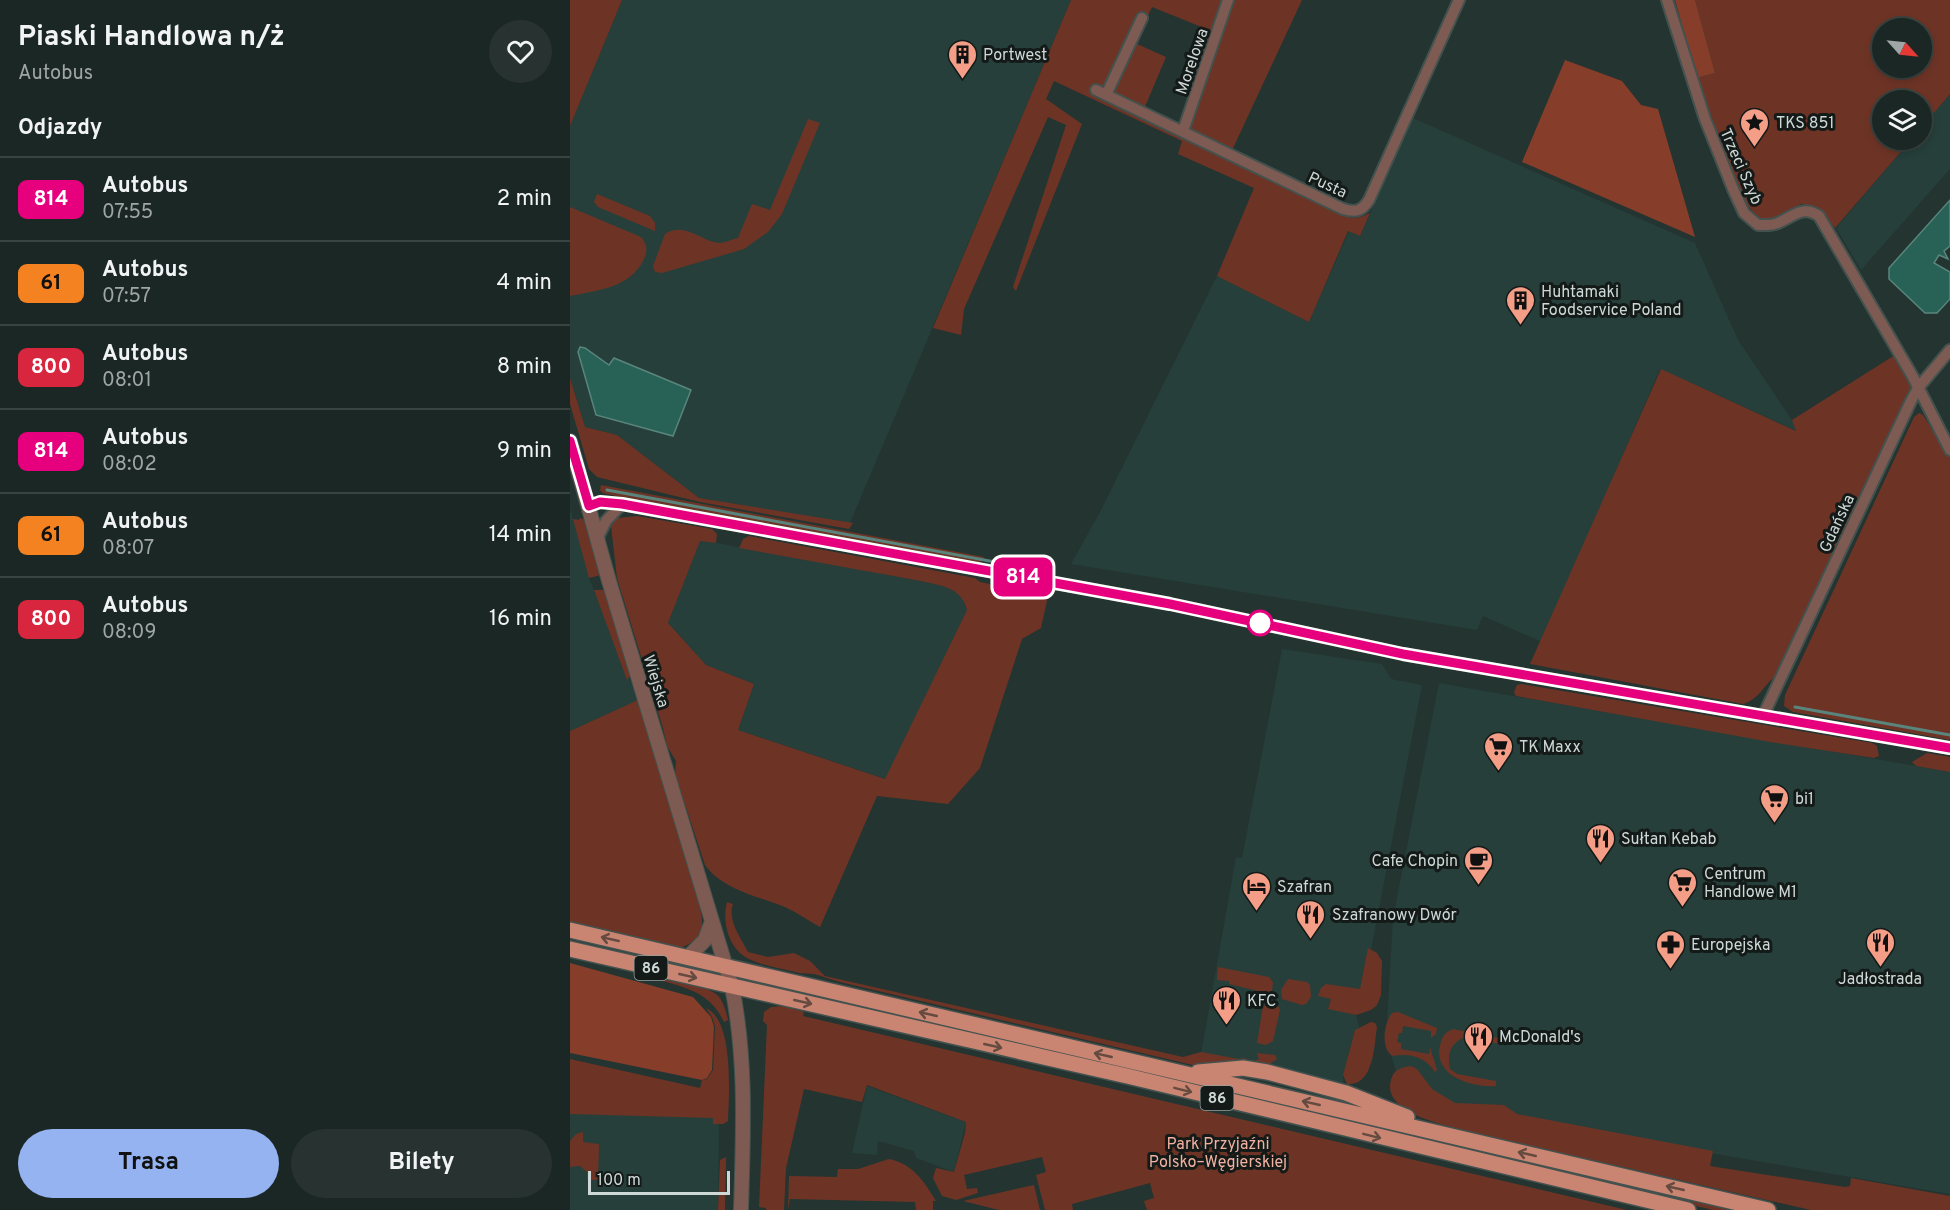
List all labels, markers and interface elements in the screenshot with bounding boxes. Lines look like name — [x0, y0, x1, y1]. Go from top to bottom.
north arrow — [1872, 18, 1932, 78]
map controls — [1872, 18, 1932, 150]
text: Piaski Handlowa n/ż — [18, 20, 285, 56]
button: heart — [489, 20, 552, 83]
street label: Morelowa — [1172, 26, 1214, 97]
building icon: Portwest — [946, 38, 978, 80]
place label: Portwest — [983, 46, 1047, 66]
text: Autobus — [18, 61, 93, 87]
button: layers — [1872, 90, 1932, 150]
place icon: TKS 851 — [1739, 106, 1771, 148]
place label: TKS 851 — [1776, 114, 1834, 134]
text: Odjazdy — [18, 115, 102, 142]
street label: Trzeci Szyb — [1714, 125, 1766, 208]
street label: Pusta — [1305, 168, 1350, 203]
text: Autobus — [102, 173, 188, 200]
text: 814 — [33, 186, 69, 213]
text: 2 min — [497, 186, 552, 213]
text: 07:55 — [102, 200, 153, 226]
text: Autobus — [102, 257, 188, 284]
text: 61 — [40, 270, 62, 297]
text: 4 min — [497, 270, 552, 297]
place label: Huhtamaki Foodservice Poland — [1541, 283, 1681, 321]
text: 07:57 — [102, 284, 151, 310]
building icon: Huhtamaki Foodservice Poland — [1504, 284, 1536, 326]
text: Autobus — [102, 341, 188, 368]
text: 800 — [31, 354, 71, 381]
text: 8 min — [497, 354, 552, 381]
text: 08:01 — [102, 368, 152, 394]
text: Autobus — [102, 425, 188, 452]
text: 814 — [33, 438, 69, 465]
text: 9 min — [497, 438, 552, 465]
text: 08:02 — [102, 452, 157, 478]
street label: Gdańska — [1816, 492, 1860, 556]
text: Autobus — [102, 509, 188, 536]
text: 61 — [40, 522, 62, 549]
text: 14 min — [489, 522, 552, 549]
text: 08:07 — [102, 536, 154, 562]
line badge: 814 — [988, 558, 1058, 596]
text: 814 — [1005, 564, 1041, 591]
text: Autobus — [102, 593, 188, 620]
text: 800 — [31, 606, 71, 633]
text: 16 min — [489, 606, 552, 633]
unlabelled marker — [1247, 610, 1273, 636]
text: 08:09 — [102, 620, 156, 646]
street label: Wiejska — [638, 653, 673, 710]
supermarket icon: TK Maxx — [1482, 730, 1514, 772]
place label: TK Maxx — [1519, 738, 1581, 758]
supermarket icon: bi1 — [1758, 782, 1790, 824]
place label: bi1 — [1795, 790, 1814, 810]
restaurant icon: Sułtan Kebab — [1584, 822, 1616, 864]
place label: Sułtan Kebab — [1621, 830, 1716, 850]
cafe icon: Cafe Chopin — [1463, 844, 1495, 886]
place label: Cafe Chopin — [1371, 852, 1458, 872]
place label: Centrum Handlowe M1 — [1704, 865, 1797, 903]
supermarket icon: Centrum Handlowe M1 — [1667, 866, 1699, 908]
hotel icon: Szafran — [1240, 870, 1272, 912]
place label: Szafran — [1277, 878, 1332, 898]
restaurant icon: Szafranowy Dwór — [1295, 898, 1327, 940]
place label: Szafranowy Dwór — [1332, 906, 1457, 926]
restaurant icon: Jadłostrada — [1864, 926, 1896, 968]
pharmacy icon: Europejska — [1654, 928, 1686, 970]
one-way arrow — [601, 933, 620, 945]
place label: Europejska — [1691, 936, 1770, 956]
road number: 86 — [634, 956, 668, 980]
place label: Jadłostrada — [1838, 970, 1922, 990]
one-way arrow — [679, 971, 698, 983]
restaurant icon: KFC — [1210, 984, 1242, 1026]
place label: KFC — [1247, 992, 1276, 1012]
one-way arrow — [793, 997, 812, 1009]
one-way arrow — [919, 1007, 938, 1019]
restaurant icon: McDonald's — [1462, 1020, 1494, 1062]
place label: McDonald's — [1499, 1028, 1581, 1048]
one-way arrow — [983, 1040, 1002, 1052]
one-way arrow — [1094, 1048, 1113, 1060]
one-way arrow — [1173, 1084, 1192, 1096]
road number: 86 — [1200, 1086, 1234, 1110]
one-way arrow — [1302, 1097, 1321, 1109]
button: Trasa — [18, 1129, 279, 1198]
button: Bilety — [291, 1129, 552, 1198]
one-way arrow — [1362, 1130, 1381, 1142]
park label: Park Przyjaźni Polsko–Węgierskiej — [1149, 1135, 1287, 1173]
one-way arrow — [1518, 1147, 1537, 1159]
scale bar — [588, 1168, 730, 1196]
text: 100 m — [597, 1171, 641, 1191]
one-way arrow — [1666, 1182, 1685, 1194]

